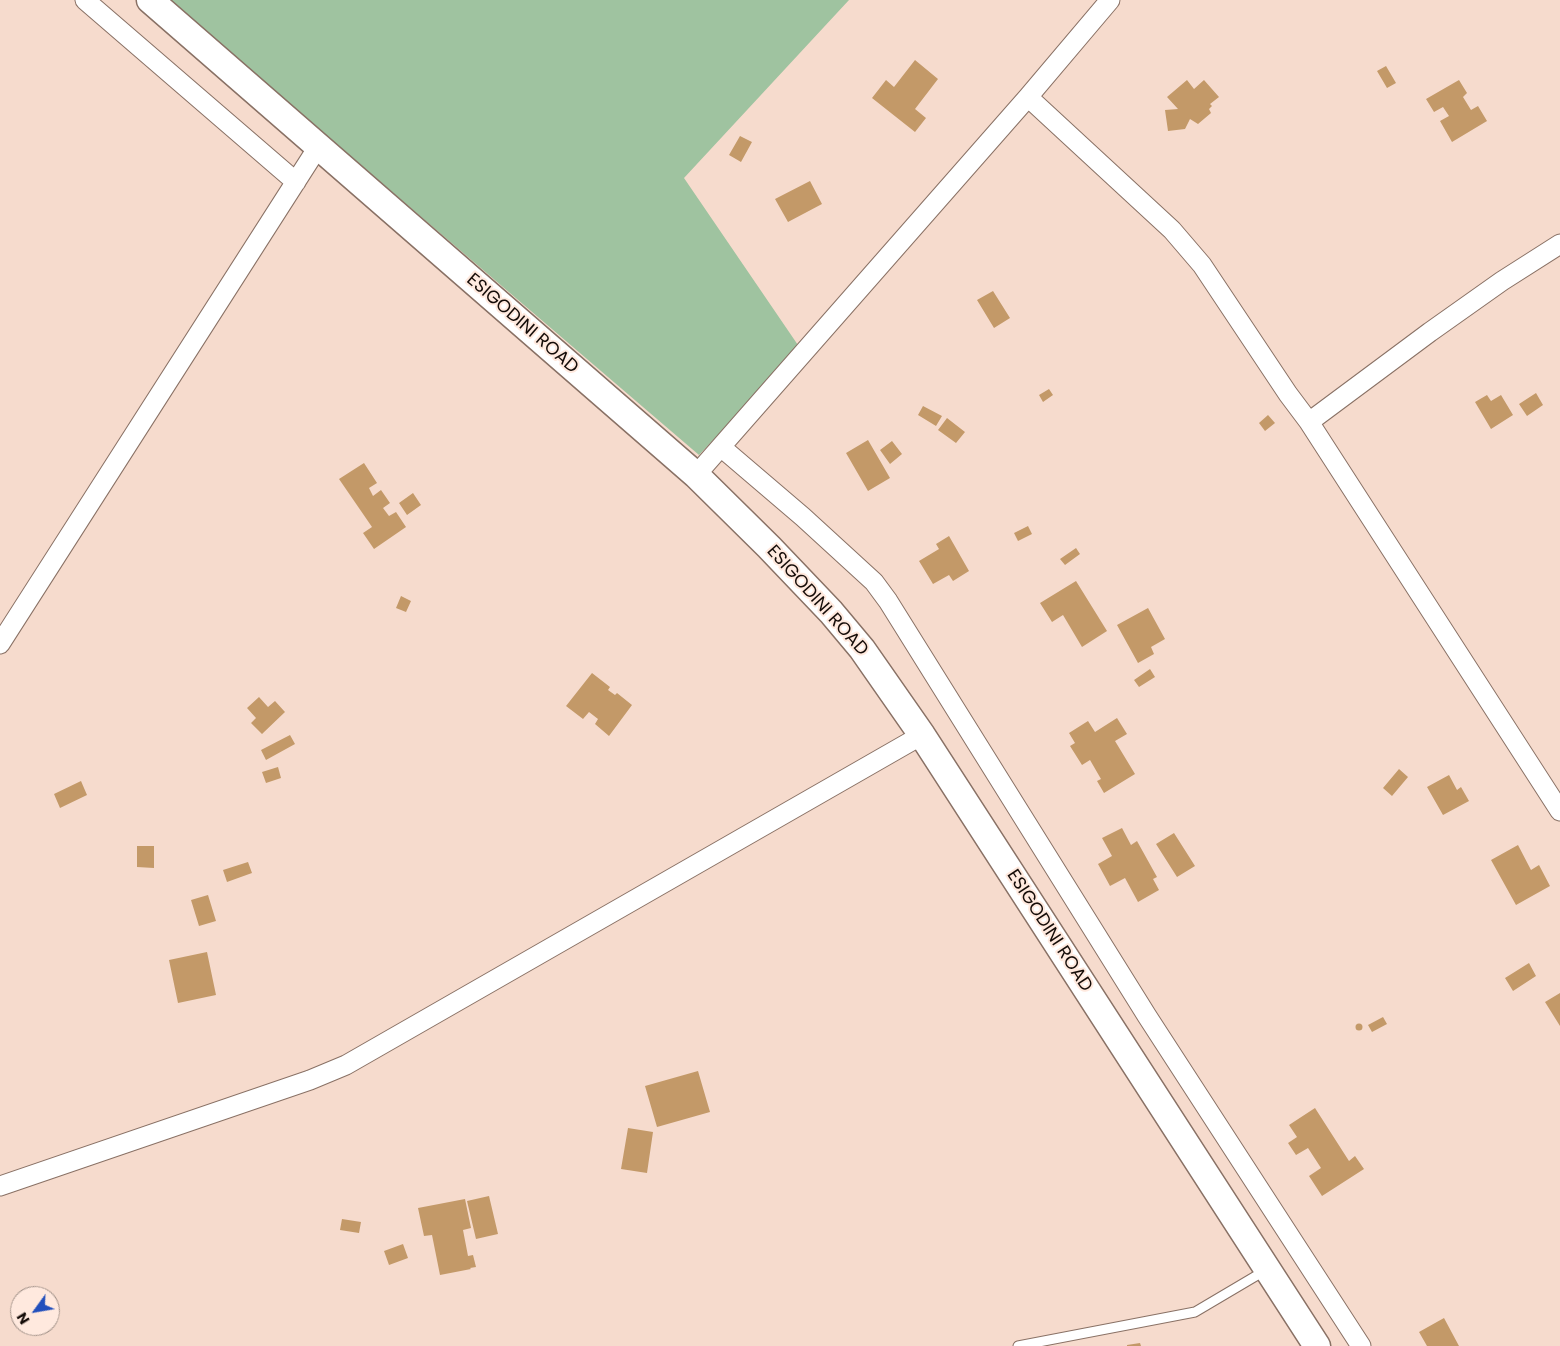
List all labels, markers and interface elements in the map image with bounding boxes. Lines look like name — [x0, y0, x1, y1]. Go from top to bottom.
street label: ESIGODINI ROAD — [462, 269, 582, 379]
street label: ESIGODINI ROAD — [762, 541, 872, 661]
street label: ESIGODINI ROAD — [1001, 866, 1097, 996]
north arrow — [10, 1286, 60, 1336]
text: N — [12, 1309, 34, 1328]

